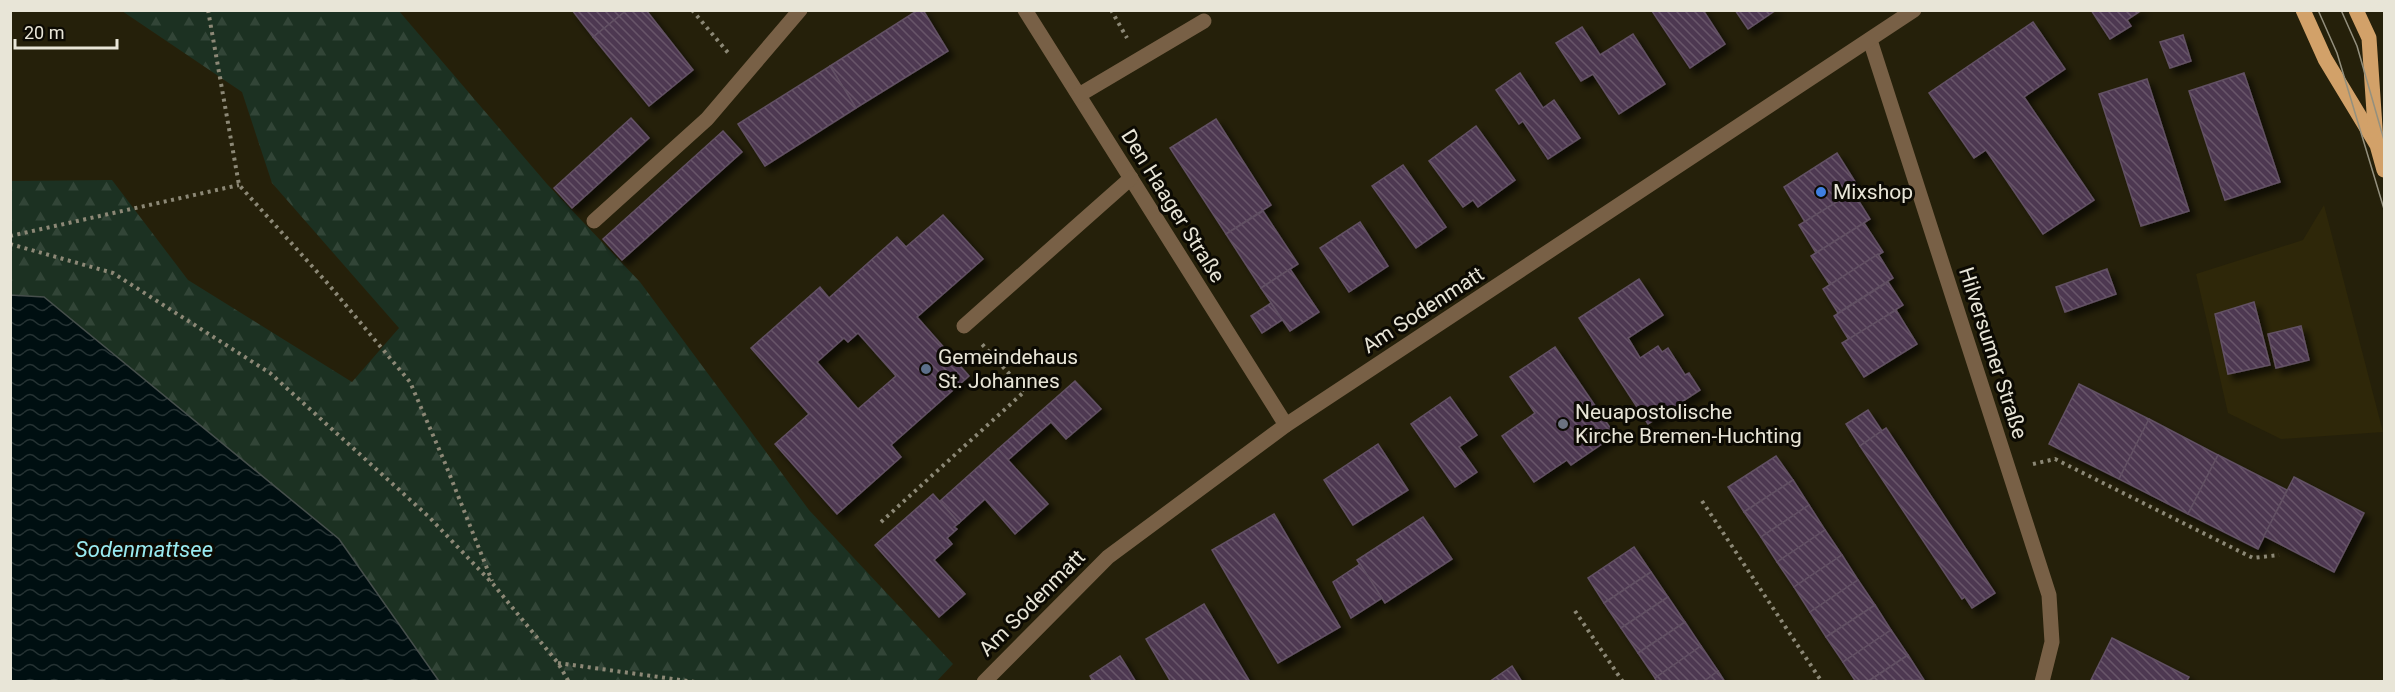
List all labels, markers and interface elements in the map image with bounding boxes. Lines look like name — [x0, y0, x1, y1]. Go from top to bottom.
scale bar — [15, 12, 117, 50]
text: 20 m — [24, 22, 64, 43]
street label: Den Haager Straße — [1116, 125, 1230, 287]
place label: Mixshop — [1833, 180, 1913, 204]
marker: Mixshop — [1814, 185, 1828, 199]
street label: Am Sodenmatt — [1358, 262, 1488, 358]
street label: Hilversumer Straße — [1954, 264, 2032, 442]
place label: Gemeindehaus St. Johannes — [938, 345, 1078, 393]
marker: Gemeindehaus St. Johannes — [919, 362, 933, 376]
place label: Neuapostolische Kirche Bremen-Huchting — [1575, 400, 1802, 448]
marker: Neuapostolische Kirche Bremen-Huchting — [1556, 417, 1570, 431]
water label: Sodenmattsee — [75, 537, 213, 562]
street label: Am Sodenmatt — [974, 545, 1090, 661]

